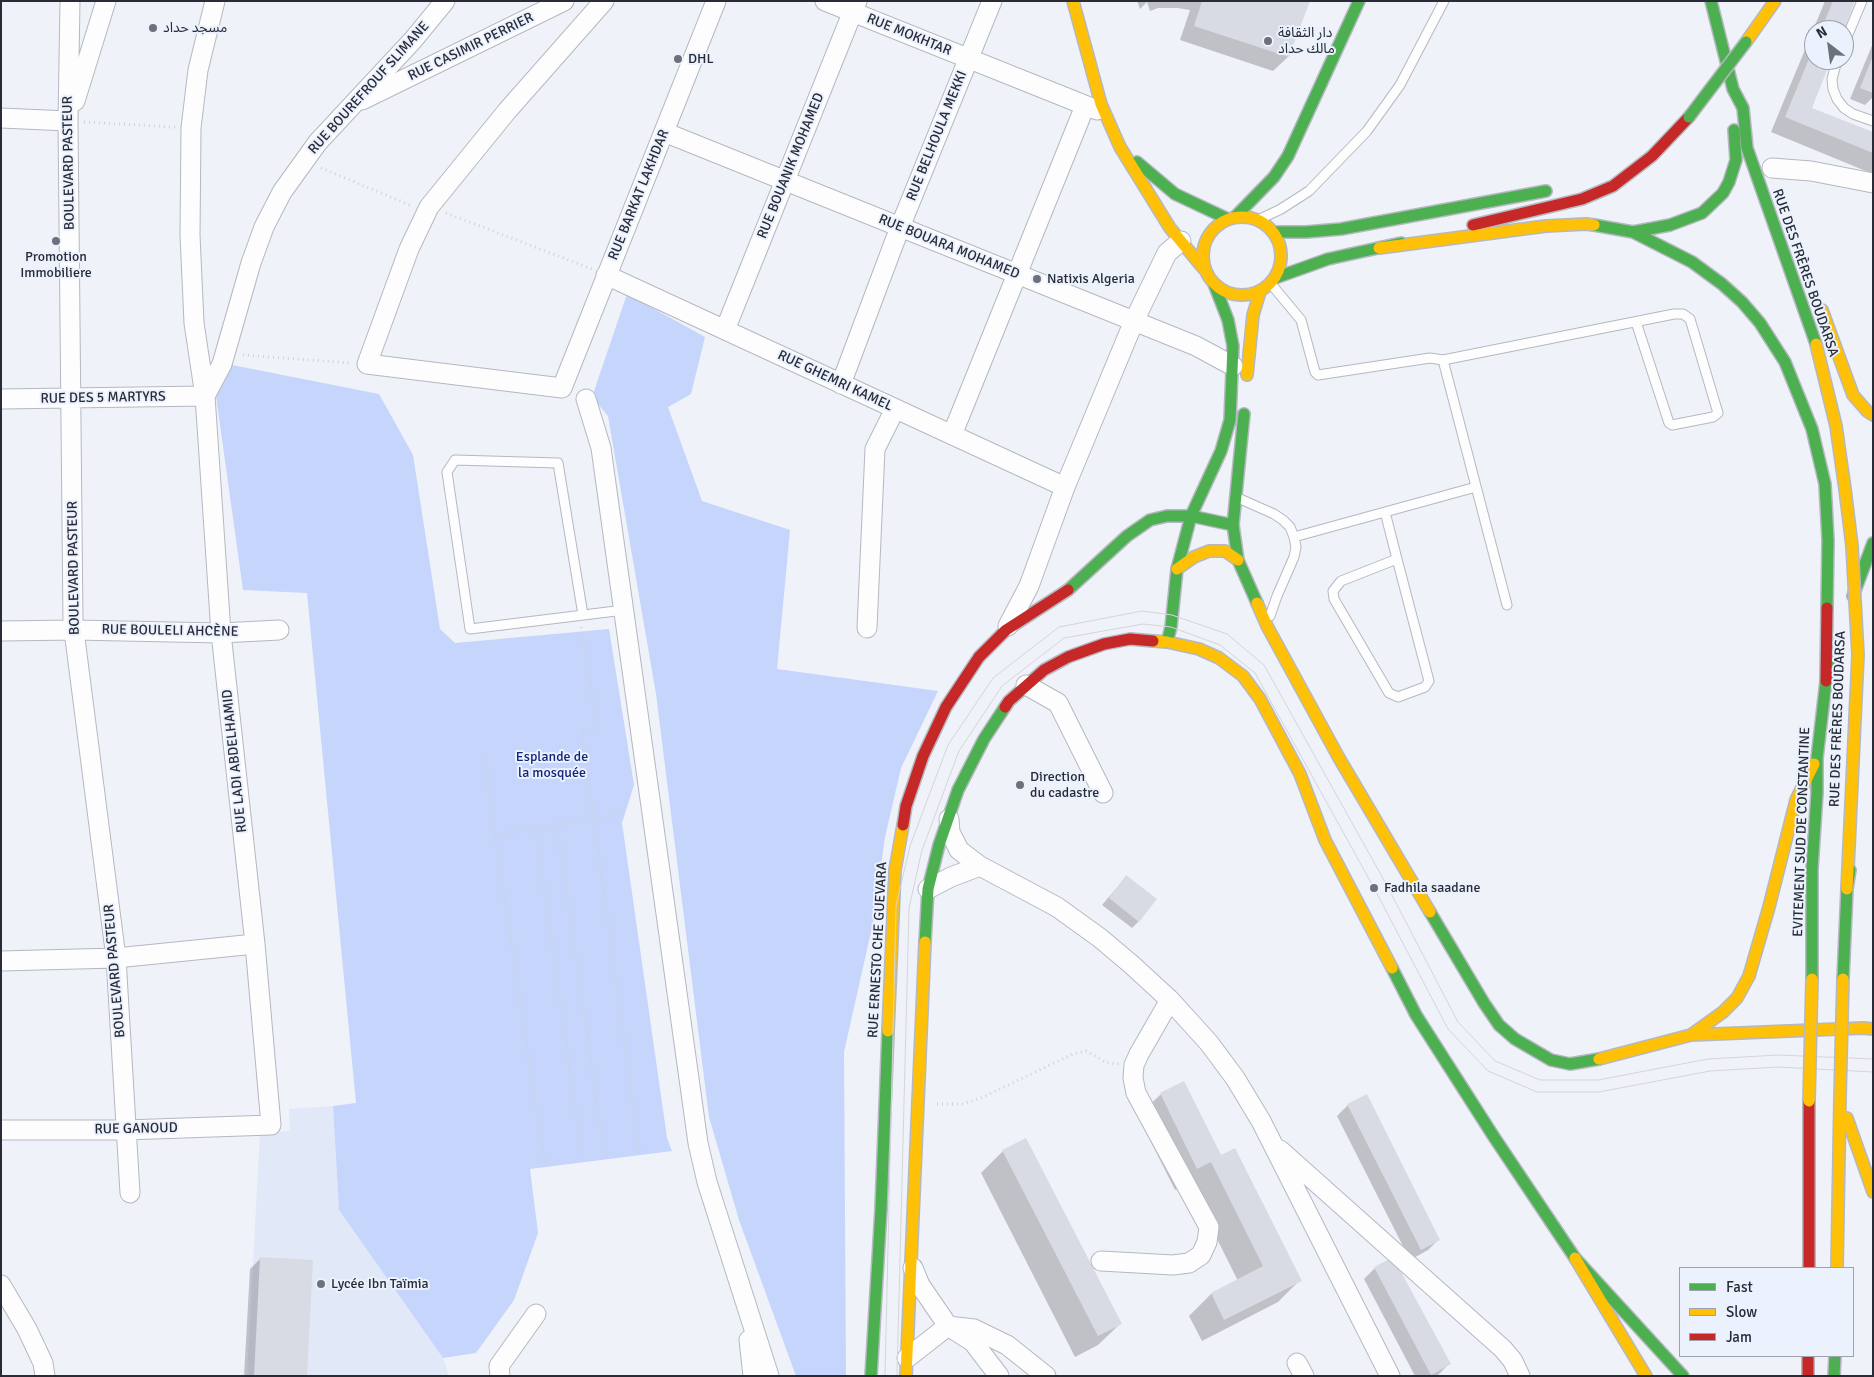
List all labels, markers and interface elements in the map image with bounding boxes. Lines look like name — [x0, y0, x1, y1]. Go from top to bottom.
street label: RUE CASIMIR PERRIER — [406, 9, 536, 85]
street label: RUE MOKHTAR — [864, 10, 954, 60]
street label: RUE BOUREFROUF SLIMANE — [305, 18, 433, 158]
place label: مسجد حداد — [163, 20, 227, 36]
north arrow — [1804, 20, 1854, 70]
marker: مسجد حداد — [147, 22, 159, 34]
text: N — [1813, 23, 1830, 42]
place label: دار الثقافة مالك حداد — [1278, 25, 1335, 58]
marker: دار الثقافة مالك حداد — [1262, 35, 1274, 47]
place label: DHL — [688, 51, 714, 67]
marker: DHL — [672, 53, 684, 65]
street label: RUE BELHOULA MEKKI — [903, 68, 971, 204]
street label: RUE BOUANIK MOHAMED — [754, 91, 828, 241]
street label: BOULEVARD PASTEUR — [59, 96, 79, 230]
street label: RUE BARKAT LAKHDAR — [605, 127, 673, 263]
street label: RUE DES FRÈRES BOUDARSA — [1768, 187, 1842, 359]
street label: RUE BOUARA MOHAMED — [876, 211, 1022, 283]
marker: Promotion Immobiliere — [50, 235, 62, 247]
place label: Promotion Immobiliere — [20, 249, 92, 282]
place label: Natixis Algeria — [1047, 271, 1135, 287]
marker: Natixis Algeria — [1031, 273, 1043, 285]
street label: RUE GHEMRI KAMEL — [775, 347, 895, 415]
street label: RUE DES 5 MARTYRS — [40, 389, 166, 407]
street label: BOULEVARD PASTEUR — [64, 501, 84, 635]
street label: RUE BOULELI AHCÈNE — [101, 621, 239, 641]
street label: RUE DES FRÈRES BOUDARSA — [1827, 631, 1849, 807]
street label: RUE LADI ABDELHAMID — [219, 688, 251, 834]
street label: EVITEMENT SUD DE CONSTANTINE — [1790, 727, 1814, 937]
park label: Esplande de la mosquée — [516, 749, 588, 782]
place label: Direction du cadastre — [1030, 769, 1099, 802]
marker: Direction du cadastre — [1014, 779, 1026, 791]
street label: RUE ERNESTO CHE GUEVARA — [865, 861, 891, 1039]
place label: Fadhila saadane — [1384, 880, 1480, 896]
marker: Fadhila saadane — [1368, 882, 1380, 894]
street label: BOULEVARD PASTEUR — [101, 903, 129, 1039]
street label: RUE GANOUD — [94, 1120, 178, 1138]
legend — [1679, 1267, 1854, 1357]
place label: Lycée Ibn Taïmia — [331, 1276, 429, 1292]
marker: Lycée Ibn Taïmia — [315, 1278, 327, 1290]
text: Fast — [1726, 1278, 1753, 1296]
text: Slow — [1726, 1303, 1757, 1321]
text: Jam — [1726, 1328, 1752, 1346]

